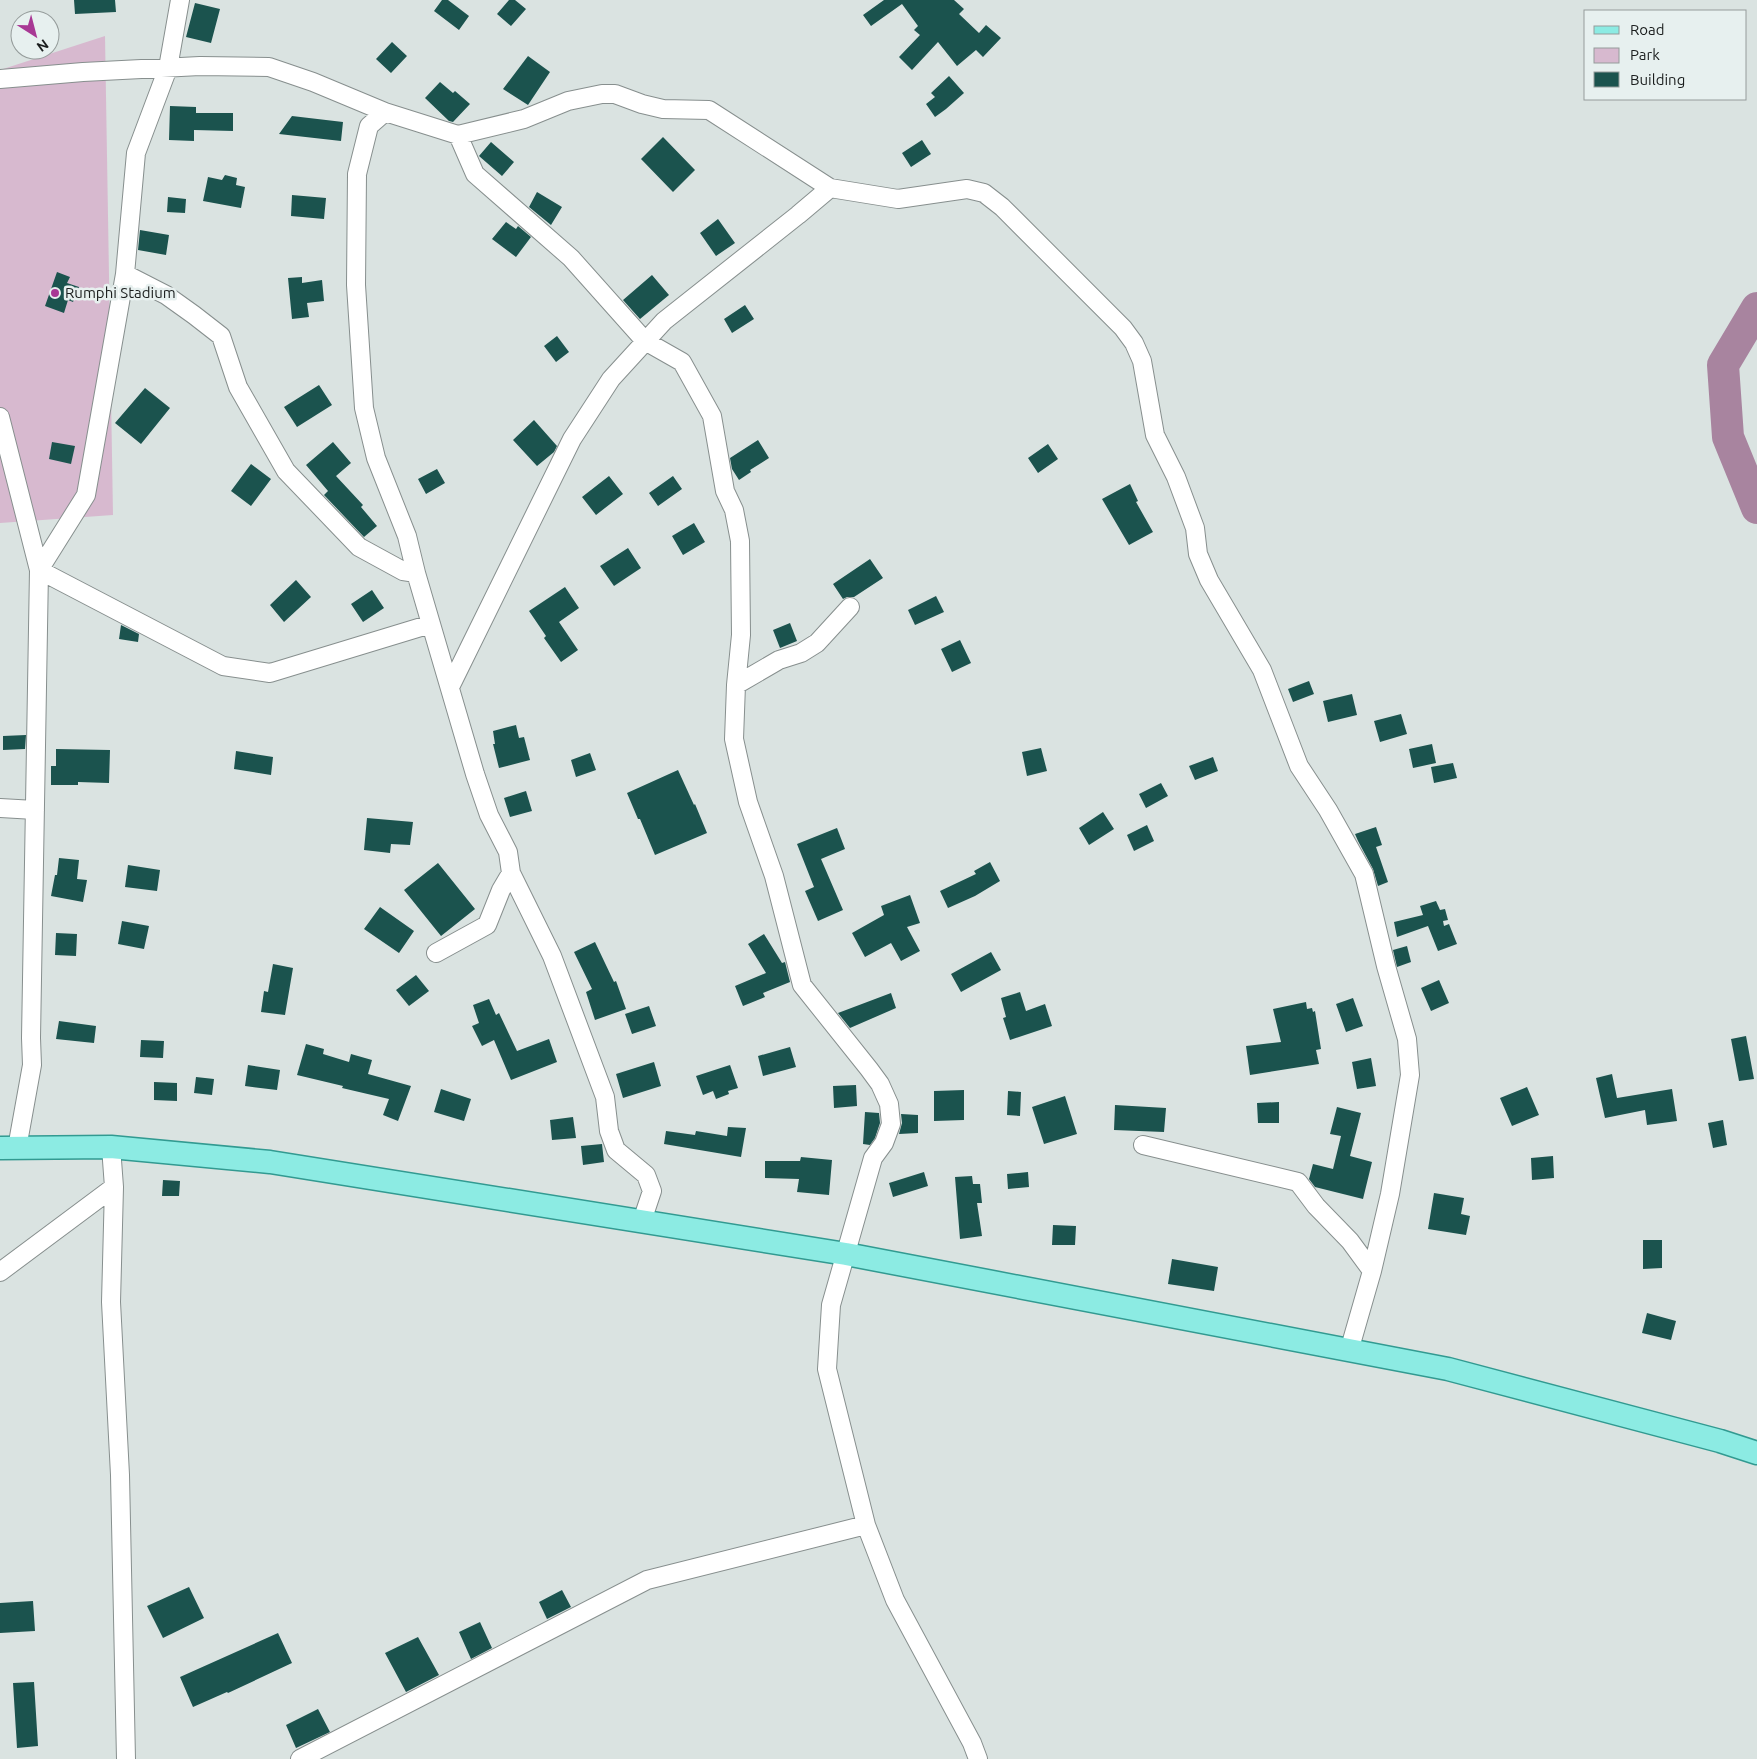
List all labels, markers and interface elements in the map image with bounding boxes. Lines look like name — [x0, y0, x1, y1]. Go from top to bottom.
north arrow — [10, 10, 60, 60]
legend — [1584, 10, 1747, 100]
text: Road — [1630, 21, 1665, 38]
text: N — [34, 36, 52, 55]
text: Park — [1630, 46, 1660, 63]
text: Building — [1630, 71, 1685, 88]
place label: Rumphi Stadium — [65, 284, 176, 301]
marker: Rumphi Stadium — [49, 287, 61, 299]

